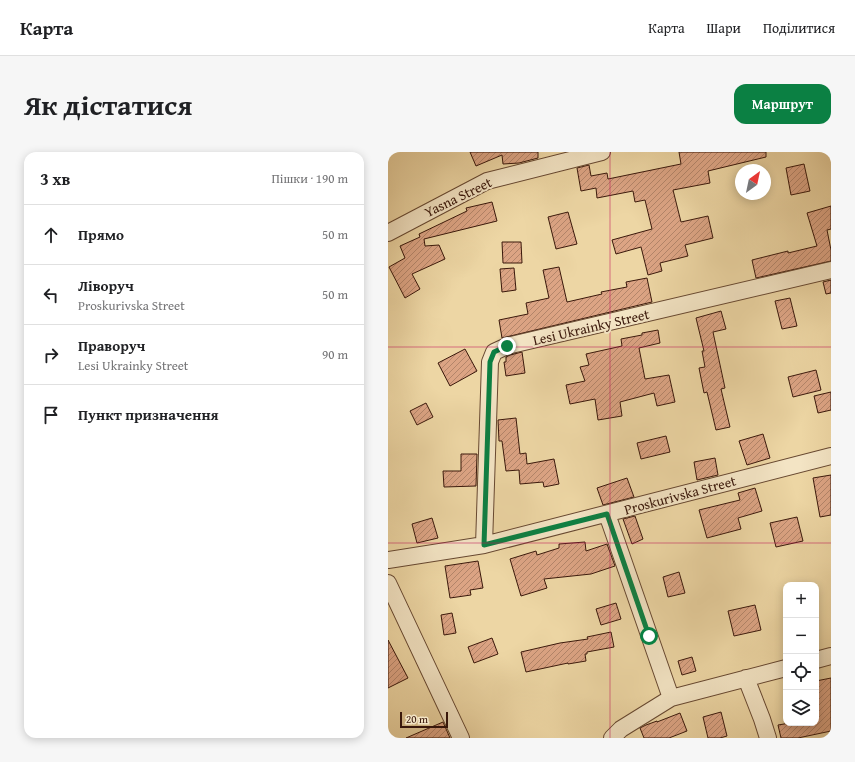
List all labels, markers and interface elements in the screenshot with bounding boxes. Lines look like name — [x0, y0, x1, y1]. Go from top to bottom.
text: Карта — [20, 14, 73, 42]
text: Карта — [648, 18, 685, 38]
text: Шари — [707, 18, 741, 38]
text: Поділитися — [763, 18, 835, 38]
text: Як дістатися — [24, 84, 192, 125]
button: Маршрут — [734, 84, 831, 124]
north arrow — [735, 164, 771, 200]
text: 3 хв — [40, 166, 70, 191]
text: Пішки · 190 m — [271, 169, 348, 188]
street label: Yasna Street — [421, 172, 495, 222]
icon: ahead — [40, 224, 62, 246]
text: Прямо — [78, 224, 124, 245]
text: 50 m — [322, 225, 348, 244]
text: Ліворуч — [78, 275, 134, 296]
icon: left — [40, 284, 62, 306]
text: 50 m — [322, 285, 348, 304]
text: Proskurivska Street — [78, 296, 185, 315]
street label: Lesi Ukrainky Street — [531, 304, 651, 350]
text: Праворуч — [78, 335, 145, 356]
route end — [498, 337, 516, 355]
icon: right — [40, 344, 62, 366]
text: 90 m — [322, 345, 348, 364]
text: Lesi Ukrainky Street — [78, 356, 188, 375]
icon: arrive — [40, 404, 62, 426]
text: Пункт призначення — [78, 404, 219, 425]
street label: Proskurivska Street — [622, 470, 738, 520]
map controls — [783, 582, 819, 726]
button: + — [783, 582, 819, 618]
button: − — [783, 618, 819, 654]
route start — [640, 627, 658, 645]
button: locate — [783, 654, 819, 690]
button: layers — [783, 690, 819, 726]
scale bar — [400, 710, 448, 729]
text: 20 m — [406, 711, 428, 727]

